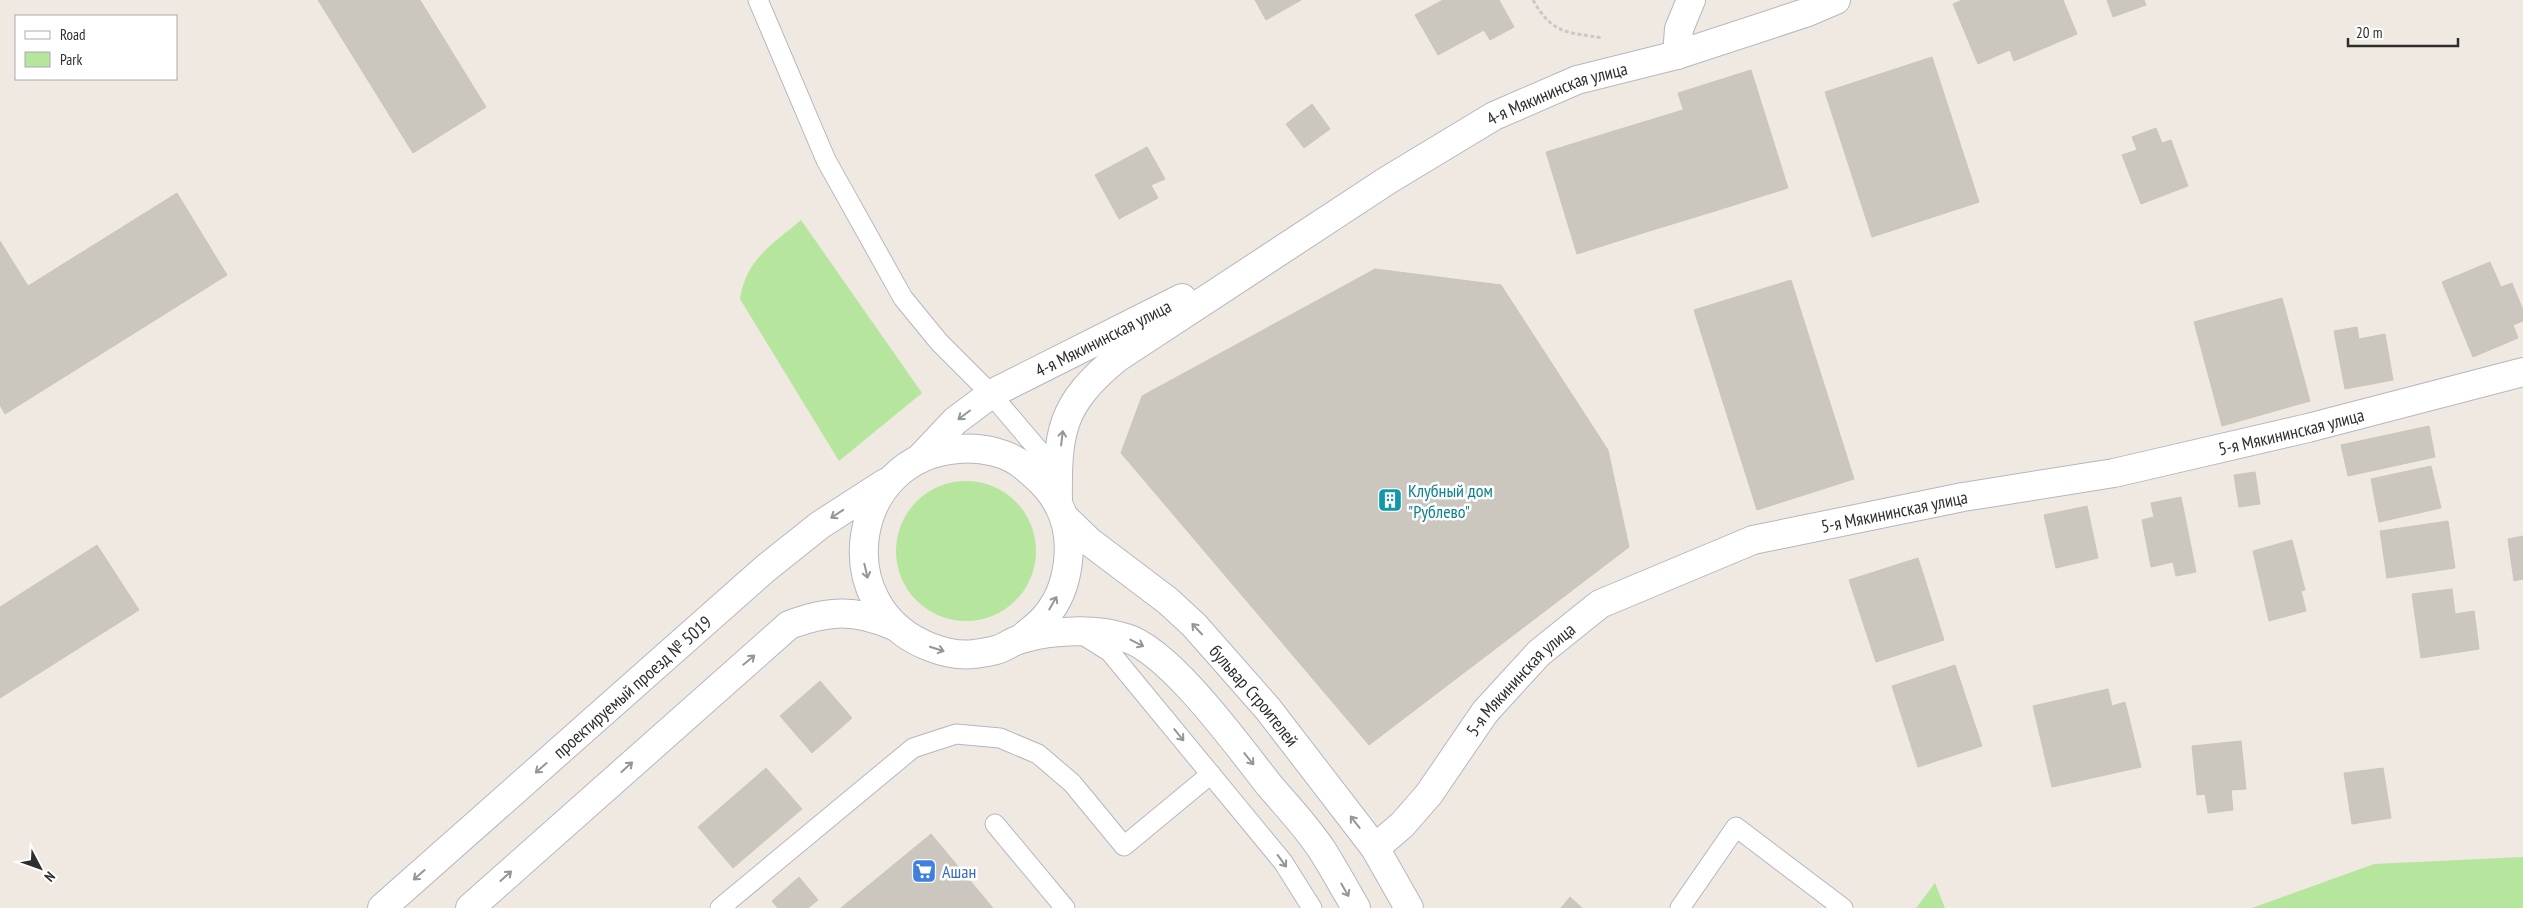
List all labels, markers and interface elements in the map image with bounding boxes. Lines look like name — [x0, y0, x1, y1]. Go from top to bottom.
legend — [15, 15, 178, 80]
scale bar — [2348, 15, 2458, 47]
text: 20 m — [2356, 23, 2382, 42]
text: Road — [60, 25, 86, 44]
text: Park — [60, 50, 82, 69]
street label: 4-я Мякининская улица — [1482, 56, 1629, 130]
street label: 4-я Мякининская улица — [1031, 294, 1175, 382]
street label: 5-я Мякининская улица — [2216, 402, 2366, 460]
one-way arrow — [958, 409, 971, 420]
one-way arrow — [1057, 431, 1067, 447]
place label: Клубный дом "Рублево" — [1408, 479, 1493, 523]
street label: 5-я Мякининская улица — [1819, 485, 1969, 537]
building icon: Клубный дом "Рублево" — [1377, 487, 1403, 513]
one-way arrow — [830, 509, 844, 519]
one-way arrow — [862, 563, 871, 579]
one-way arrow — [1049, 597, 1059, 611]
street label: проектируемый проезд № 5019 — [548, 610, 716, 763]
street label: 5-я Мякининская улица — [1461, 617, 1580, 740]
one-way arrow — [1191, 622, 1203, 635]
one-way arrow — [1129, 639, 1144, 648]
street label: бульвар Строителей — [1205, 640, 1304, 751]
one-way arrow — [928, 645, 944, 655]
one-way arrow — [742, 654, 755, 665]
one-way arrow — [1173, 728, 1184, 741]
one-way arrow — [1244, 752, 1254, 766]
one-way arrow — [534, 762, 547, 773]
one-way arrow — [621, 762, 634, 773]
one-way arrow — [1350, 816, 1361, 829]
north arrow — [15, 843, 65, 893]
one-way arrow — [1276, 854, 1287, 867]
supermarket icon: Ашан — [911, 858, 937, 884]
place label: Ашан — [942, 860, 976, 883]
text: N — [41, 868, 59, 885]
one-way arrow — [413, 869, 426, 880]
one-way arrow — [499, 870, 512, 881]
one-way arrow — [1341, 882, 1351, 896]

